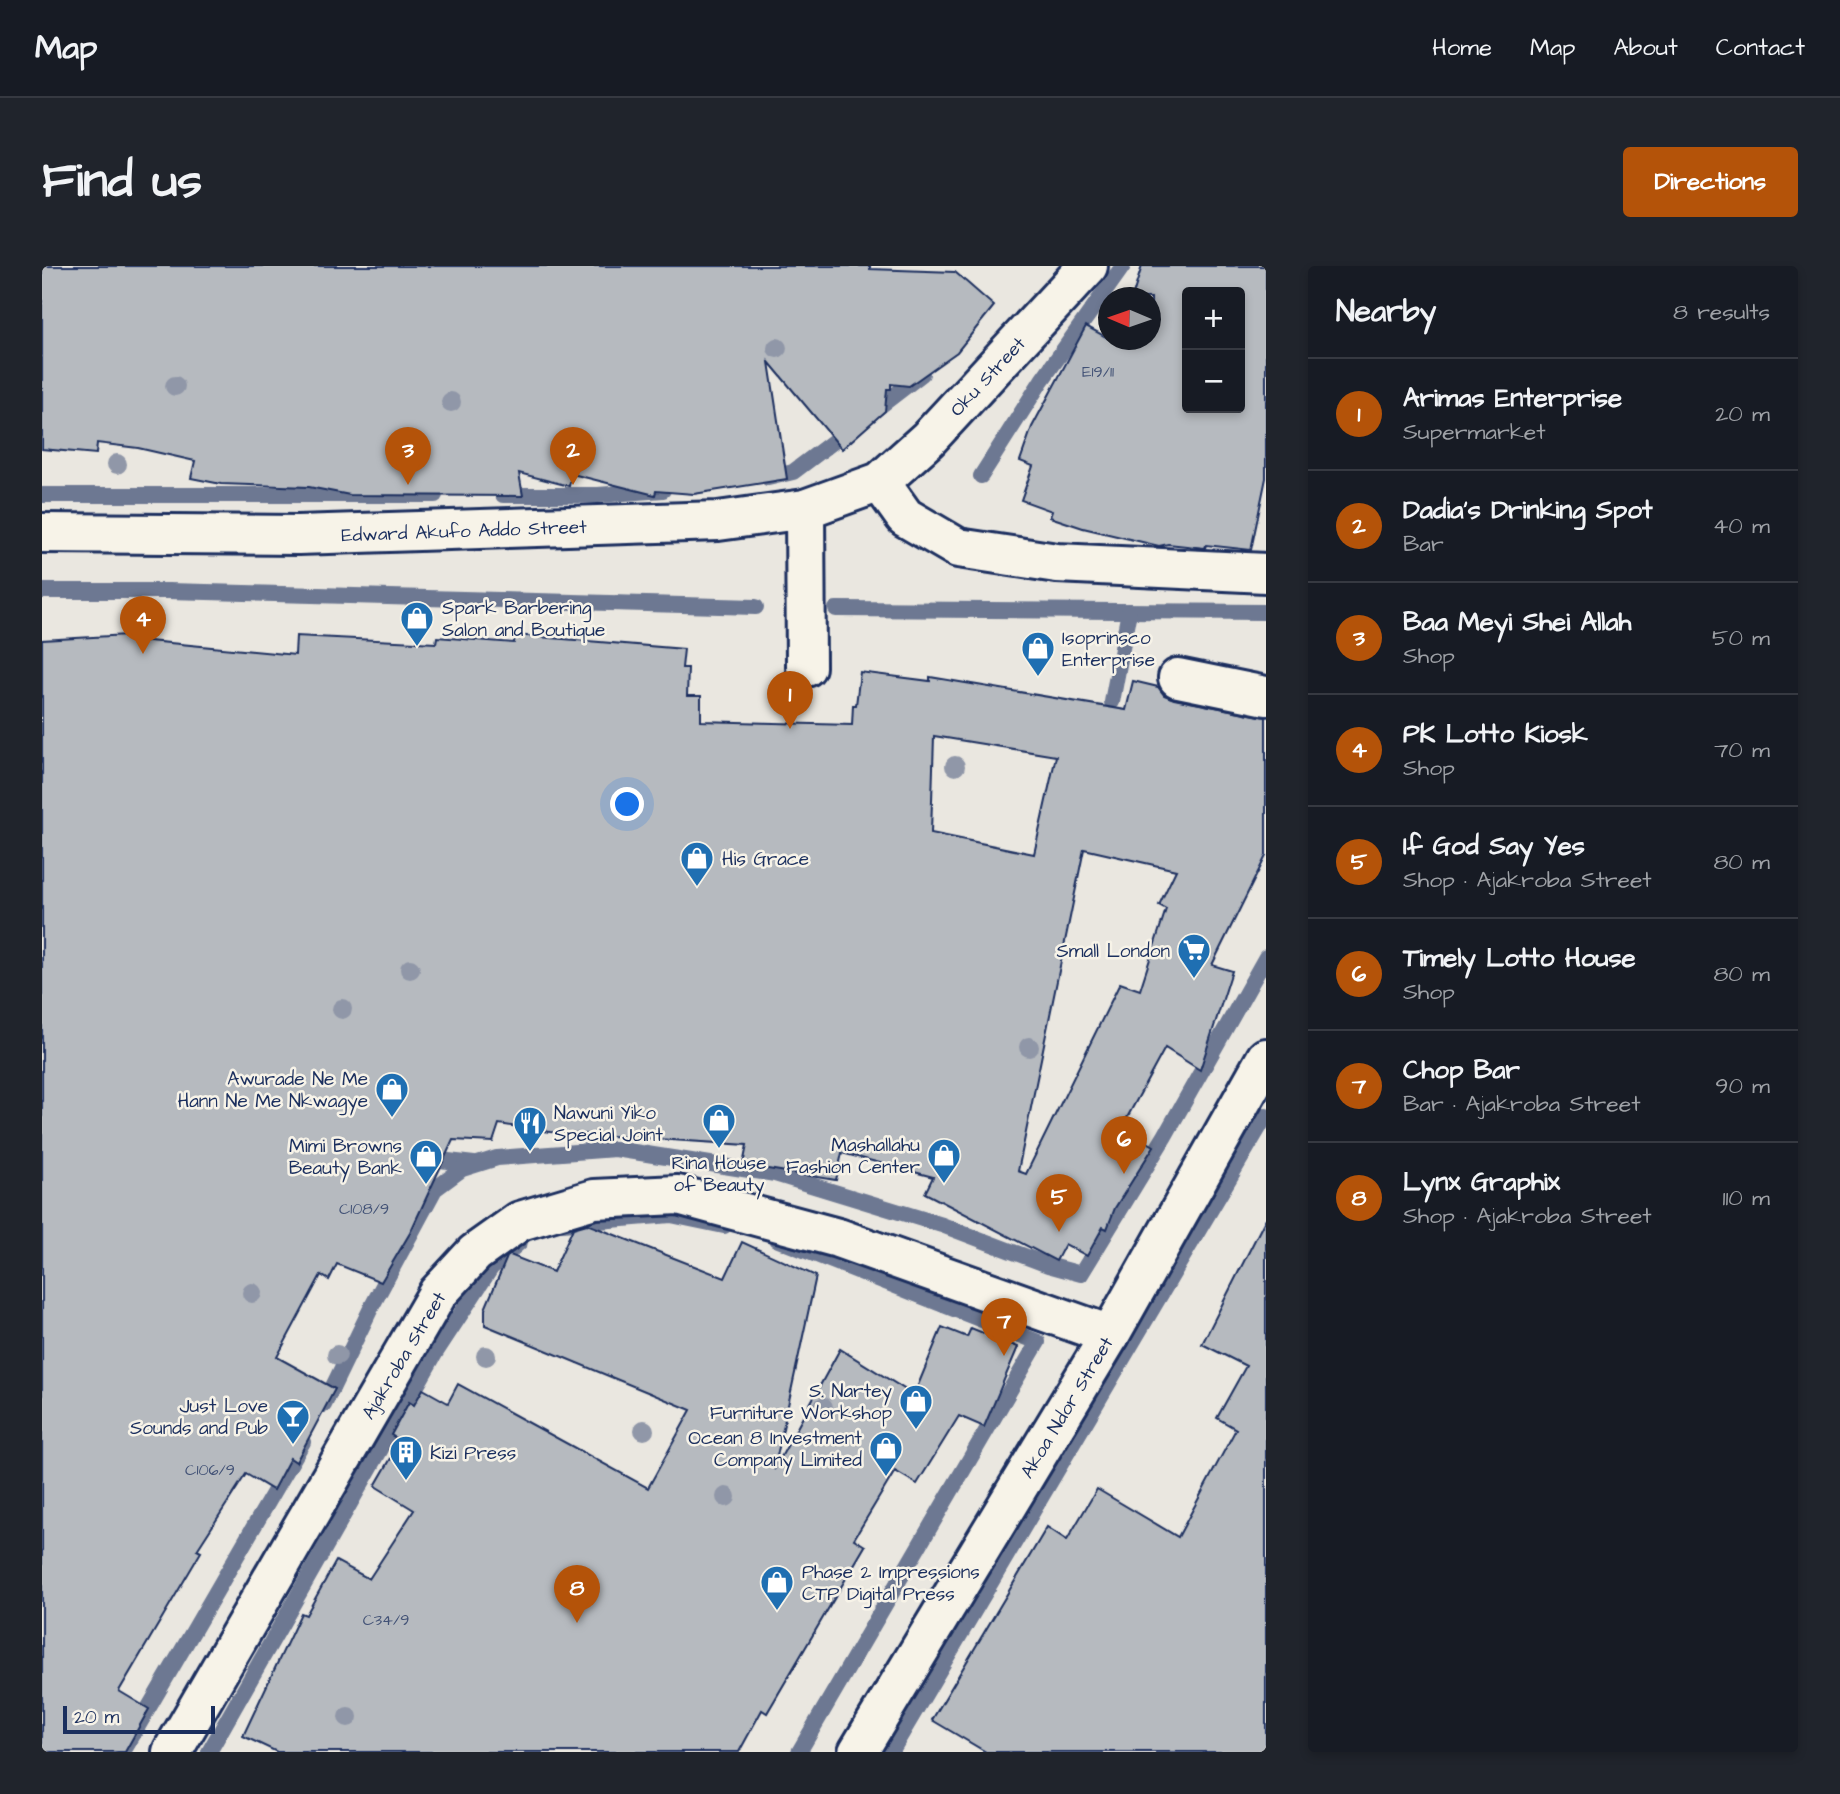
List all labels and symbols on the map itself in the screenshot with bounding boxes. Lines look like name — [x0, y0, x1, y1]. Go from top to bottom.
north arrow — [1098, 287, 1161, 350]
street label: Oku Street — [944, 331, 1032, 423]
house number: E19/11 — [1082, 361, 1114, 383]
pin: 3 — [385, 427, 431, 485]
pin: 2 — [550, 427, 596, 485]
street label: Edward Akufo Addo Street — [341, 514, 588, 549]
place label: Spark Barbering Salon and Boutique — [442, 595, 605, 644]
pin: 4 — [120, 596, 166, 654]
shop icon: Spark Barbering Salon and Boutique — [398, 599, 436, 648]
place label: Isoprinsco Enterprise — [1062, 625, 1155, 674]
shop icon: Isoprinsco Enterprise — [1019, 629, 1057, 678]
pin: 1 — [767, 671, 813, 729]
your location — [610, 787, 644, 821]
shop icon: His Grace — [678, 839, 716, 888]
place label: His Grace — [722, 846, 809, 873]
supermarket icon: Small London — [1175, 931, 1213, 980]
place label: Small London — [1056, 938, 1170, 965]
place label: Awurade Ne Me Hann Ne Me Nkwagye — [178, 1066, 368, 1116]
shop icon: Awurade Ne Me Hann Ne Me Nkwagye — [373, 1070, 411, 1119]
place label: Nawuni Yiko Special Joint — [554, 1100, 663, 1149]
shop icon: Rina House of Beauty — [700, 1101, 738, 1150]
restaurant icon: Nawuni Yiko Special Joint — [511, 1104, 549, 1153]
pin: 6 — [1101, 1116, 1147, 1174]
place label: Mashallahu Fashion Center — [786, 1132, 921, 1181]
place label: Mimi Browns Beauty Bank — [289, 1133, 402, 1183]
shop icon: Mashallahu Fashion Center — [925, 1136, 963, 1185]
shop icon: Mimi Browns Beauty Bank — [407, 1137, 445, 1186]
place label: Rina House of Beauty — [672, 1150, 766, 1200]
pin: 5 — [1036, 1174, 1082, 1232]
house number: C108/9 — [339, 1198, 389, 1220]
street label: Ajakroba Street — [355, 1287, 453, 1425]
pin: 7 — [981, 1298, 1027, 1356]
street label: Akoa Ndor Street — [1014, 1332, 1120, 1484]
place label: S. Nartey Furniture Workshop — [710, 1378, 893, 1427]
shop icon: S. Nartey Furniture Workshop — [897, 1382, 935, 1431]
place label: Just Love Sounds and Pub — [130, 1393, 268, 1442]
bar icon: Just Love Sounds and Pub — [274, 1397, 312, 1446]
place label: Ocean 8 Investment Company Limited — [688, 1425, 862, 1475]
shop icon: Ocean 8 Investment Company Limited — [867, 1429, 905, 1478]
building icon: Kizi Press — [387, 1433, 425, 1482]
place label: Kizi Press — [430, 1440, 516, 1467]
house number: C106/9 — [185, 1459, 235, 1481]
place label: Phase 2 Impressions CTP Digital Press — [802, 1559, 980, 1609]
shop icon: Phase 2 Impressions CTP Digital Press — [758, 1563, 796, 1612]
pin: 8 — [554, 1565, 600, 1623]
house number: C34/9 — [363, 1609, 409, 1631]
scale bar — [63, 1703, 215, 1735]

